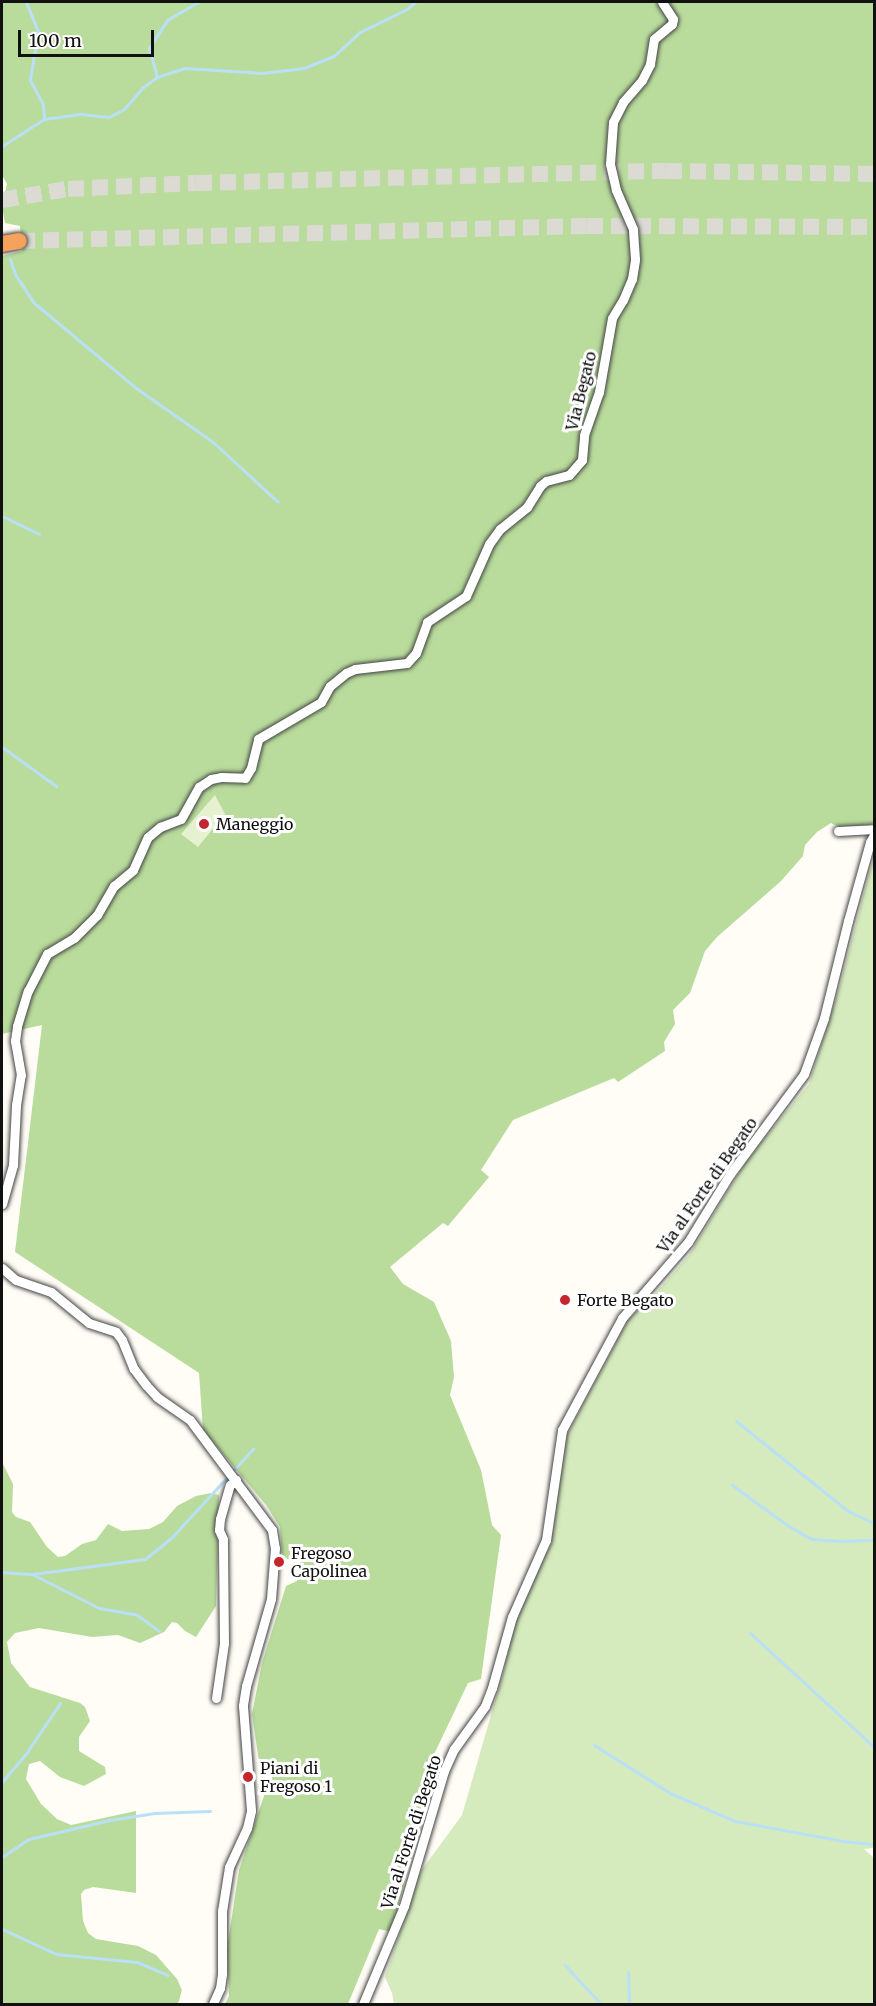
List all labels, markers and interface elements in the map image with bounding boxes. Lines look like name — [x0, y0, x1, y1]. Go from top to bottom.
scale bar — [21, 18, 158, 56]
text: 100 m — [29, 29, 82, 52]
street label: Via Begato — [562, 349, 600, 433]
place label: Maneggio — [216, 814, 293, 834]
marker: Maneggio — [197, 817, 211, 831]
street label: Via al Forte di Begato — [653, 1114, 761, 1256]
place label: Forte Begato — [577, 1290, 674, 1310]
marker: Forte Begato — [558, 1293, 572, 1307]
place label: Fregoso Capolinea — [291, 1543, 367, 1581]
marker: Fregoso Capolinea — [272, 1555, 286, 1569]
street label: Via al Forte di Begato — [377, 1753, 445, 1911]
place label: Piani di Fregoso 1 — [260, 1758, 332, 1796]
marker: Piani di Fregoso 1 — [241, 1770, 255, 1784]

